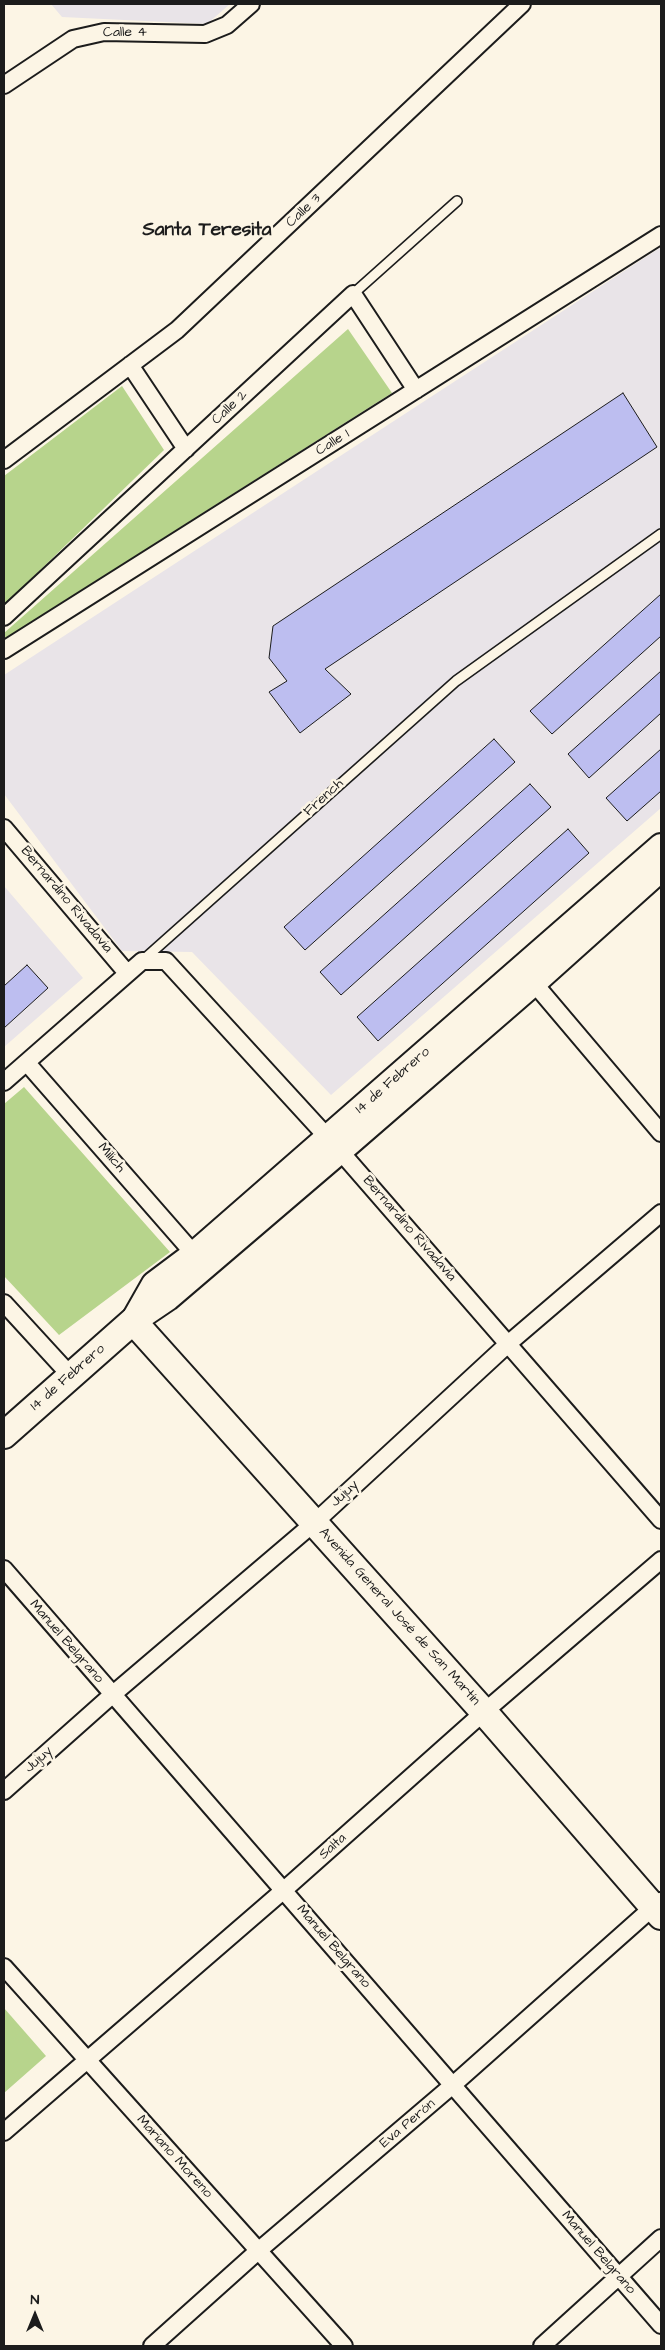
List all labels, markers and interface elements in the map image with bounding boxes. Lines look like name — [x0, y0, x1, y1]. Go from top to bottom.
street label: Calle 4 — [103, 24, 147, 42]
street label: Calle 3 — [283, 191, 325, 231]
district label: Santa Teresita — [143, 220, 271, 242]
street label: Calle 2 — [209, 387, 251, 429]
street label: Calle 1 — [313, 426, 353, 460]
street label: French — [301, 776, 347, 820]
street label: Bernardino Rivadavia — [16, 843, 116, 957]
street label: 14 de Febrero — [352, 1044, 434, 1118]
street label: Milich — [94, 1140, 128, 1176]
street label: Bernardino Rivadavia — [359, 1173, 459, 1285]
street label: 14 de Febrero — [27, 1341, 109, 1415]
street label: Jujuy — [328, 1477, 362, 1511]
street label: Avenida General José de San Martín — [315, 1525, 483, 1709]
street label: Manuel Belgrano — [25, 1597, 107, 1687]
street label: Jujuy — [22, 1743, 56, 1777]
street label: Salta — [316, 1830, 350, 1864]
street label: Manuel Belgrano — [292, 1902, 374, 1992]
street label: Eva Perón — [377, 2096, 439, 2152]
street label: Mariano Moreno — [132, 2112, 216, 2202]
street label: Manuel Belgrano — [557, 2208, 639, 2298]
north arrow — [10, 2290, 60, 2340]
text: N — [31, 2290, 39, 2310]

